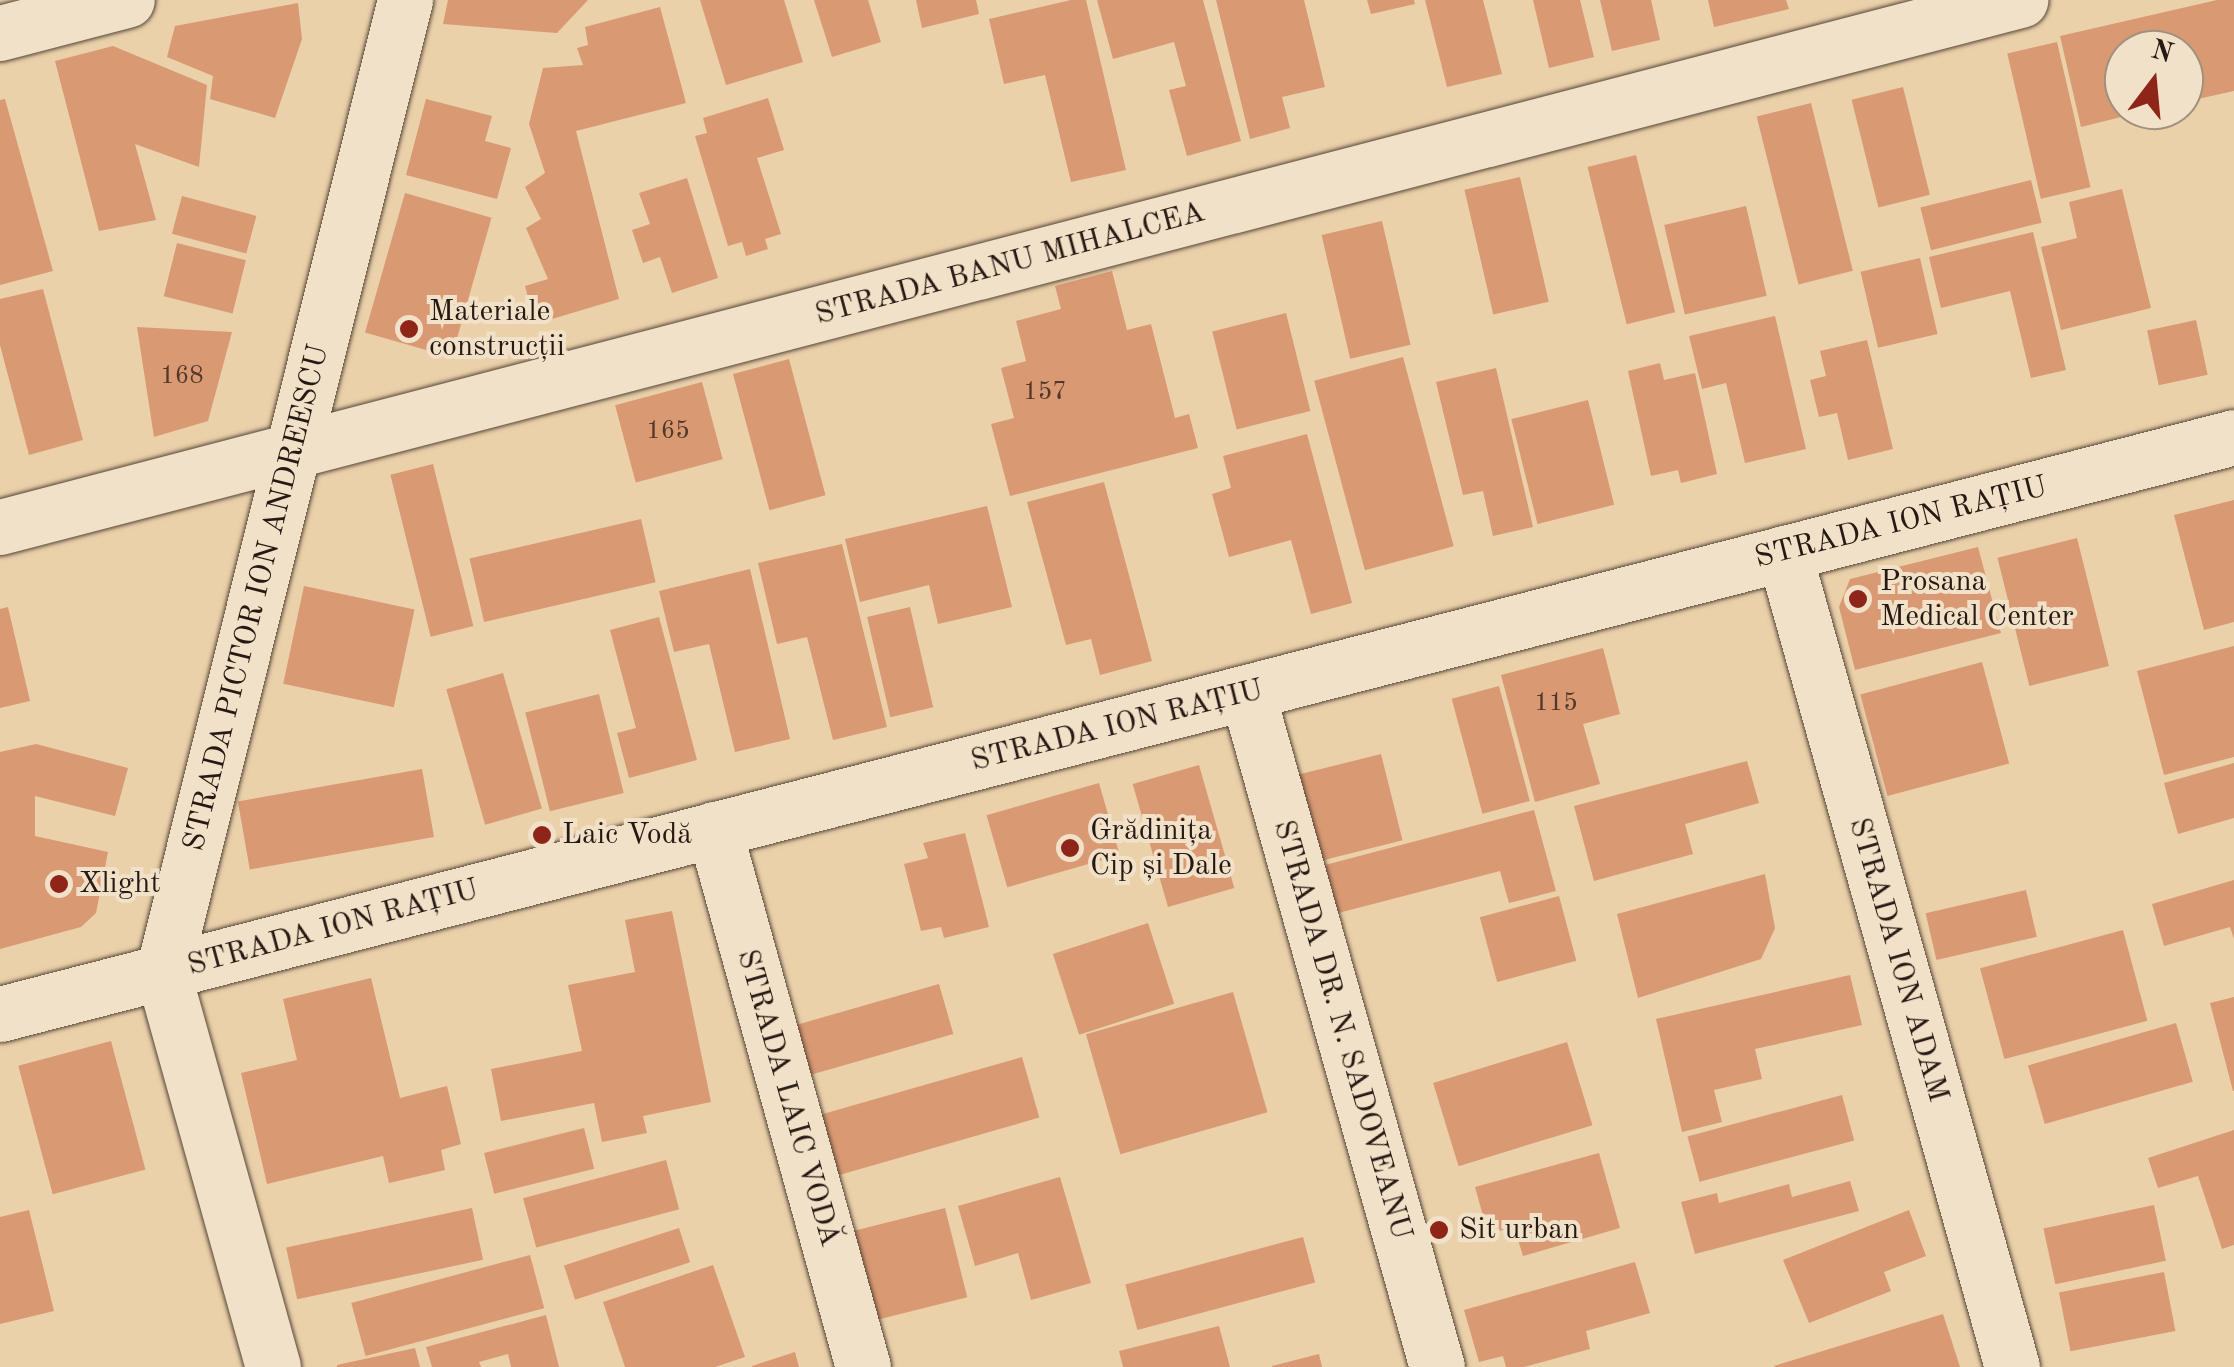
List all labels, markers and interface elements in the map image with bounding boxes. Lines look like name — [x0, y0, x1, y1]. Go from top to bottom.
north arrow — [2104, 30, 2204, 130]
text: N — [2148, 37, 2176, 69]
street label: STRADA BANU MIHALCEA — [811, 195, 1209, 333]
place label: Materiale construcții — [429, 294, 565, 364]
marker: Materiale construcții — [398, 318, 420, 340]
street label: STRADA PICTOR ION ANDREESCU — [177, 341, 337, 855]
house number: 168 — [160, 362, 204, 392]
house number: 157 — [1023, 378, 1067, 408]
house number: 165 — [646, 417, 690, 447]
street label: STRADA ION RAȚIU — [1751, 469, 2051, 577]
place label: Prosana Medical Center — [1880, 564, 2074, 634]
marker: Prosana Medical Center — [1845, 586, 1871, 612]
street label: STRADA ION RAȚIU — [967, 672, 1267, 780]
house number: 115 — [1534, 689, 1578, 719]
place label: Grădinița Cip și Dale — [1090, 813, 1232, 884]
street label: STRADA ION ADAM — [1840, 814, 1956, 1106]
street label: STRADA DR. N. SADOVEANU — [1265, 816, 1419, 1244]
place label: Laic Vodă — [562, 817, 692, 853]
marker: Laic Vodă — [531, 824, 553, 846]
marker: Grădinița Cip și Dale — [1059, 837, 1081, 859]
place label: Xlight — [79, 866, 161, 902]
street label: STRADA ION RAȚIU — [183, 872, 483, 984]
marker: Xlight — [48, 873, 70, 895]
street label: STRADA LAIC VODĂ — [728, 945, 848, 1251]
place label: Sit urban — [1459, 1212, 1579, 1248]
marker: Sit urban — [1428, 1219, 1450, 1241]

